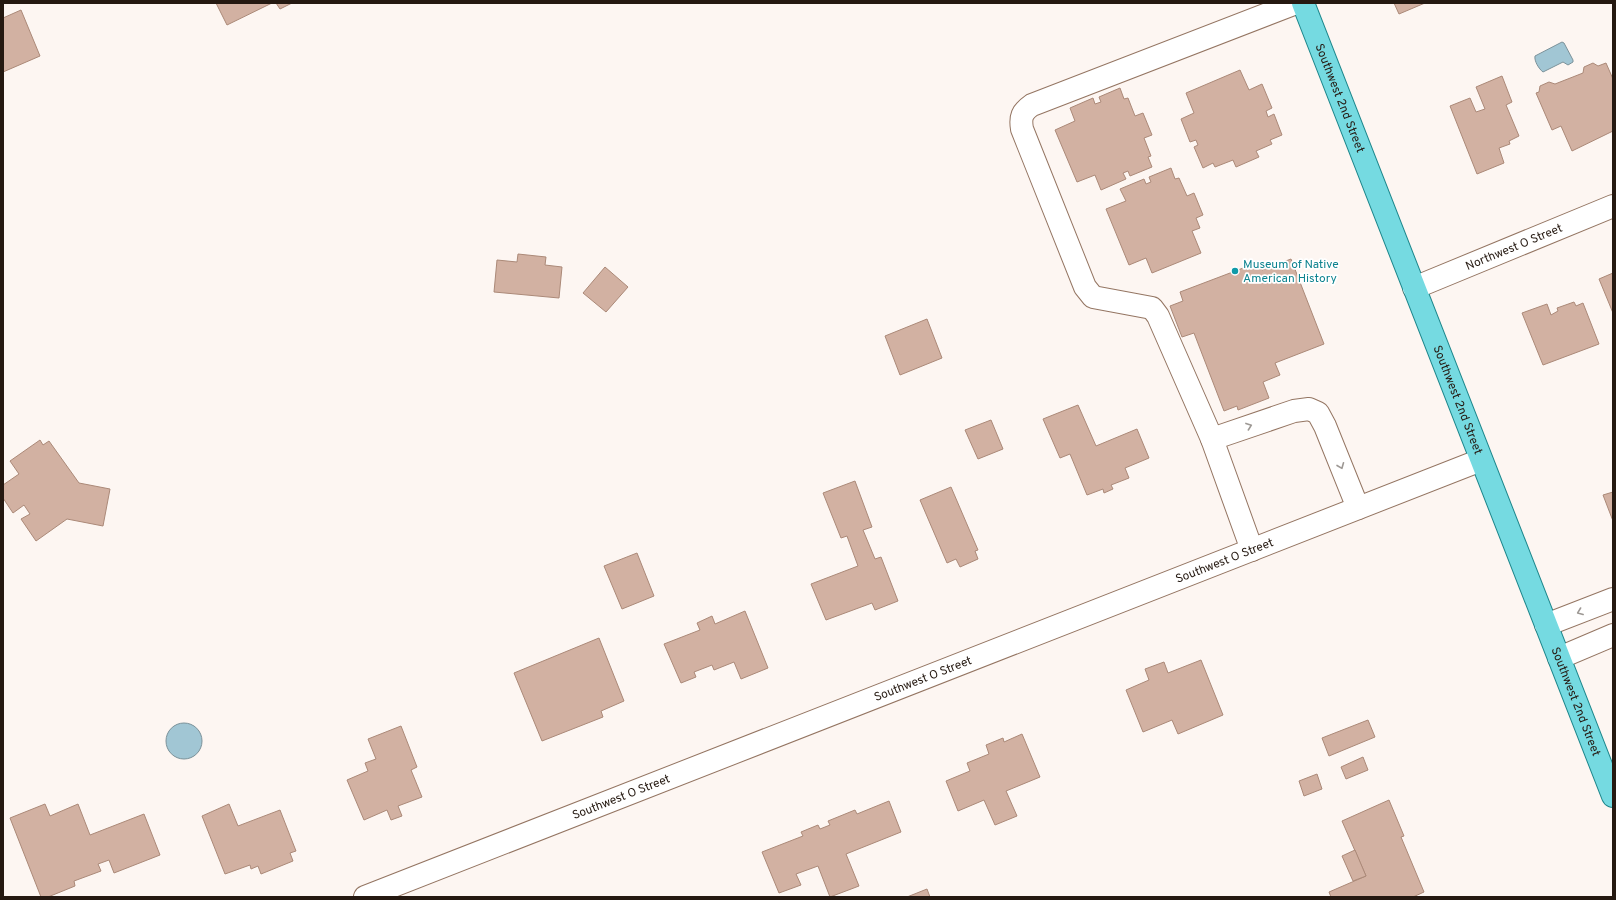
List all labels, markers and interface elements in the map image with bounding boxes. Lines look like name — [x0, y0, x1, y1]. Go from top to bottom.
street label: Southwest 2nd Street — [1311, 41, 1368, 155]
street label: Northwest O Street — [1463, 221, 1565, 275]
place label: Museum of Native American History — [1243, 257, 1339, 287]
marker: Museum of Native American History — [1230, 266, 1240, 276]
street label: Southwest 2nd Street — [1429, 343, 1486, 457]
one-way arrow — [1245, 422, 1252, 431]
one-way arrow — [1337, 462, 1345, 469]
street label: Southwest O Street — [1174, 535, 1276, 588]
one-way arrow — [1576, 607, 1584, 615]
street label: Southwest 2nd Street — [1547, 645, 1604, 759]
street label: Southwest O Street — [872, 653, 974, 706]
street label: Southwest O Street — [570, 771, 673, 824]

